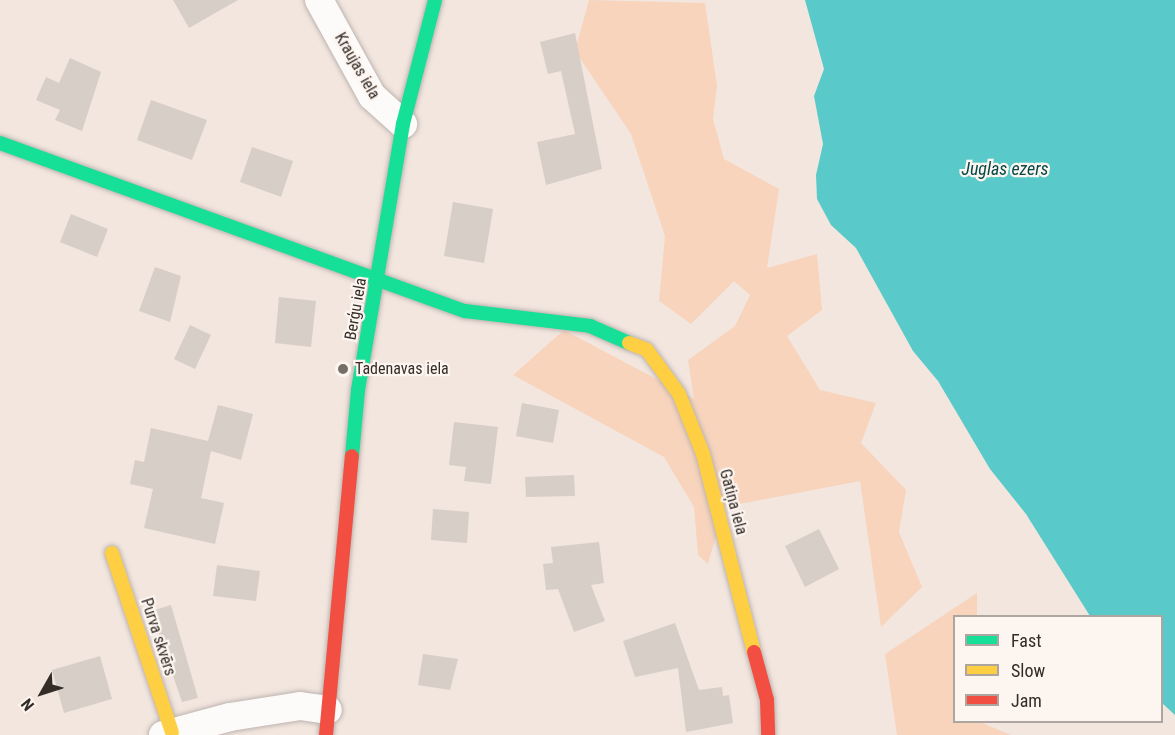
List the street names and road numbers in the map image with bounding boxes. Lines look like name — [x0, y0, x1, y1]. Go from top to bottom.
street label: Kraujas iela — [330, 29, 384, 103]
street label: Berģu iela — [341, 276, 371, 342]
street label: Gatiņa iela — [715, 467, 751, 537]
street label: Purva skvērs — [136, 596, 180, 678]

